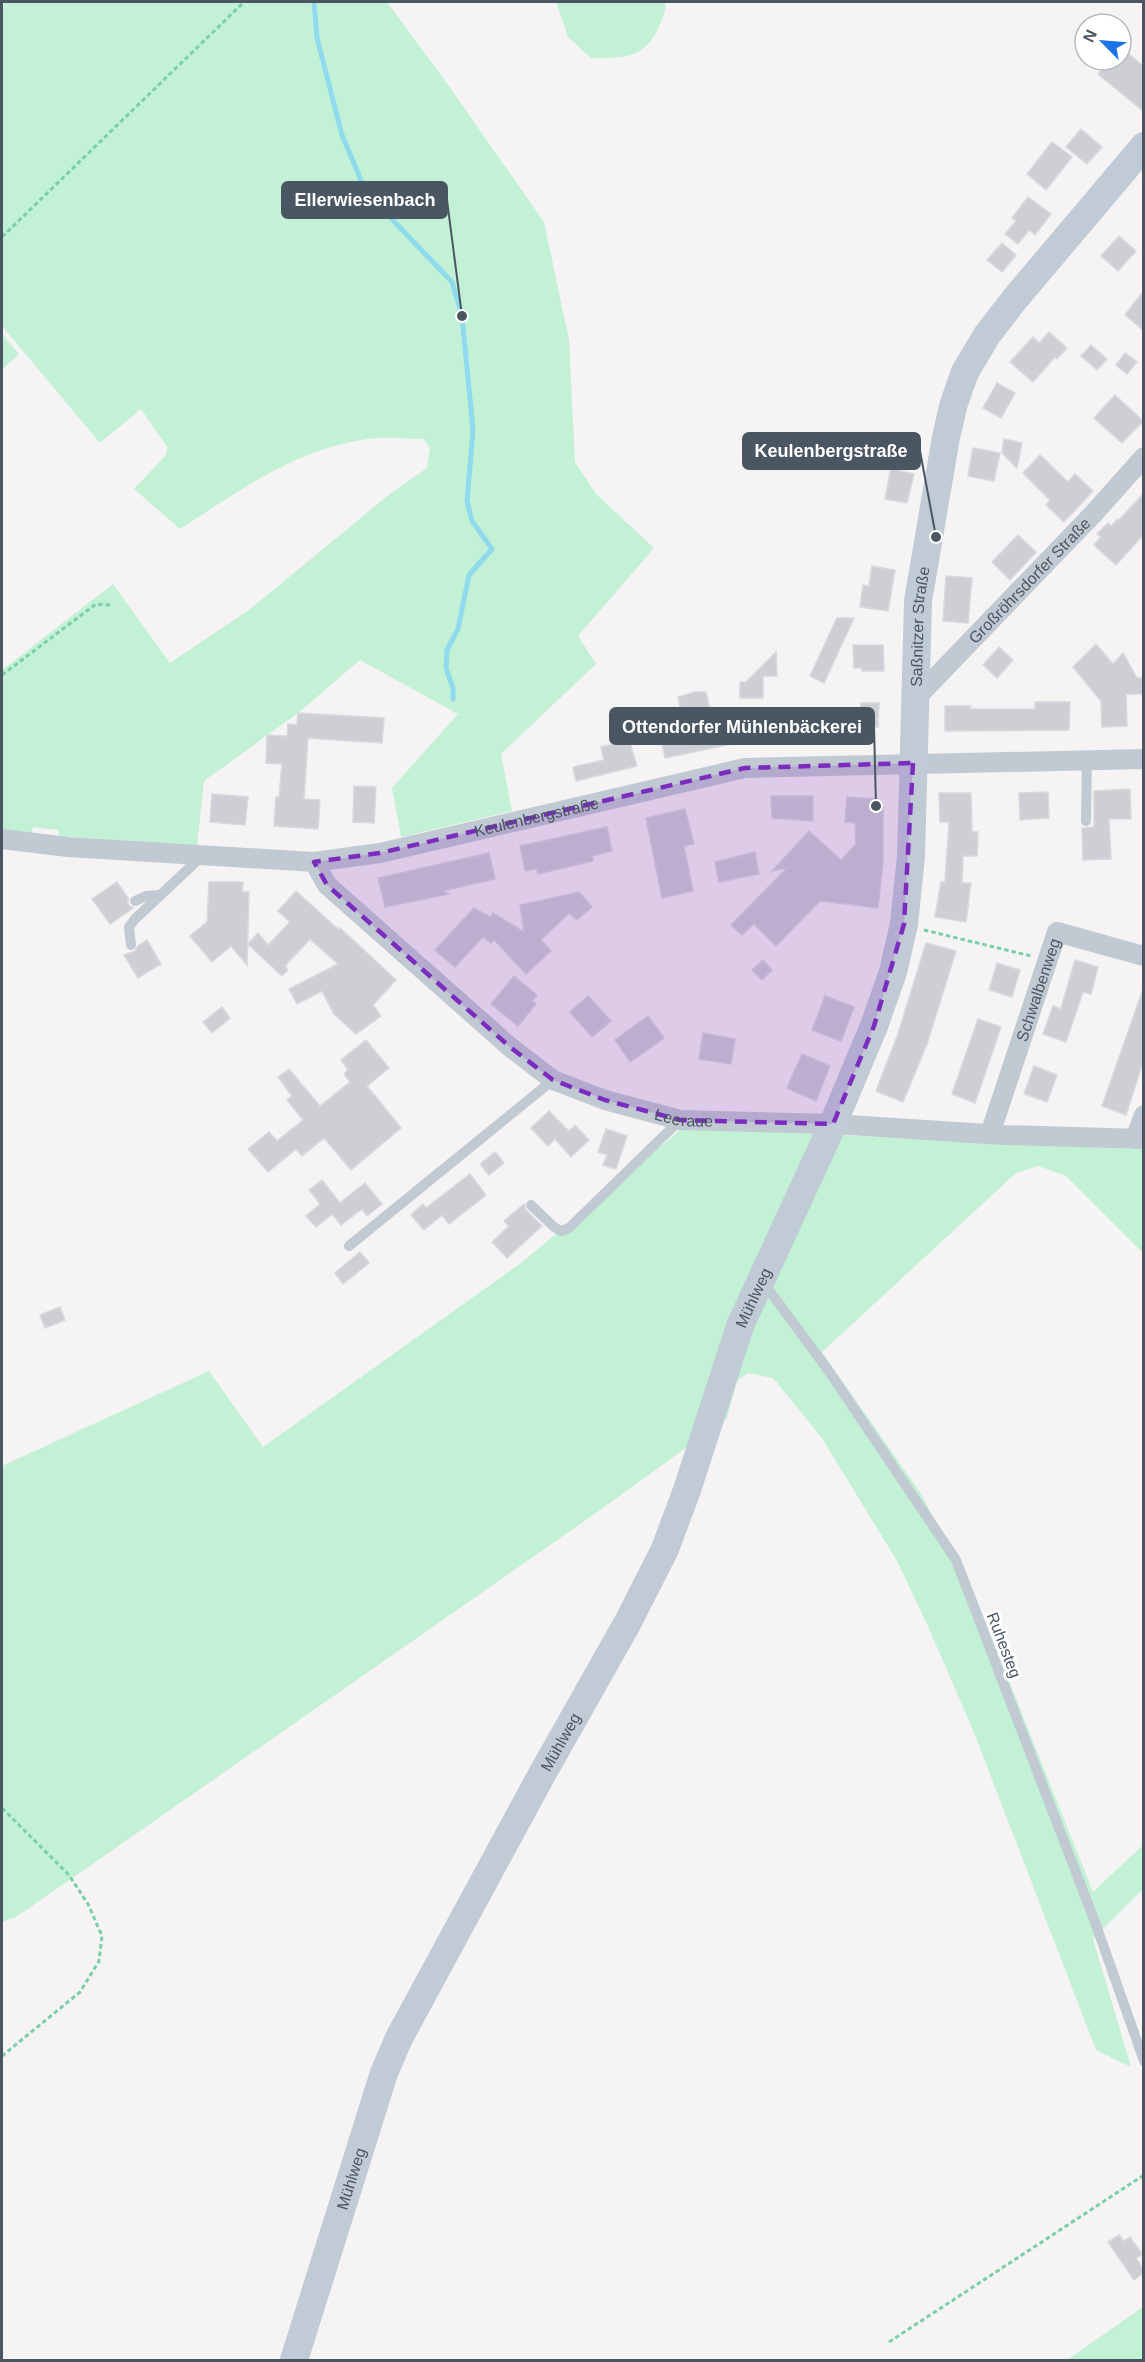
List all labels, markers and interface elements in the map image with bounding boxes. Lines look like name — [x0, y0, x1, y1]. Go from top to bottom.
north arrow — [1073, 12, 1133, 72]
text: N — [1080, 27, 1100, 45]
callout: Ellerwiesenbach — [282, 182, 447, 218]
text: Ellerwiesenbach — [294, 190, 436, 210]
callout: Keulenbergstraße — [743, 433, 920, 469]
text: Keulenbergstraße — [754, 441, 908, 461]
street label: Großröhrsdorfer Straße — [965, 514, 1093, 647]
street label: Saßnitzer Straße — [907, 565, 932, 687]
callout: Ottendorfer Mühlenbäckerei — [610, 708, 874, 744]
text: Ottendorfer Mühlenbäckerei — [622, 717, 862, 737]
street label: Keulenbergstraße — [472, 794, 600, 839]
street label: Schwalbenweg — [1013, 936, 1063, 1044]
street label: Leeraue — [653, 1105, 713, 1129]
street label: Mühlweg — [732, 1265, 774, 1330]
street label: Ruhesteg — [984, 1610, 1024, 1680]
street label: Mühlweg — [537, 1710, 583, 1774]
street label: Mühlweg — [333, 2146, 369, 2212]

